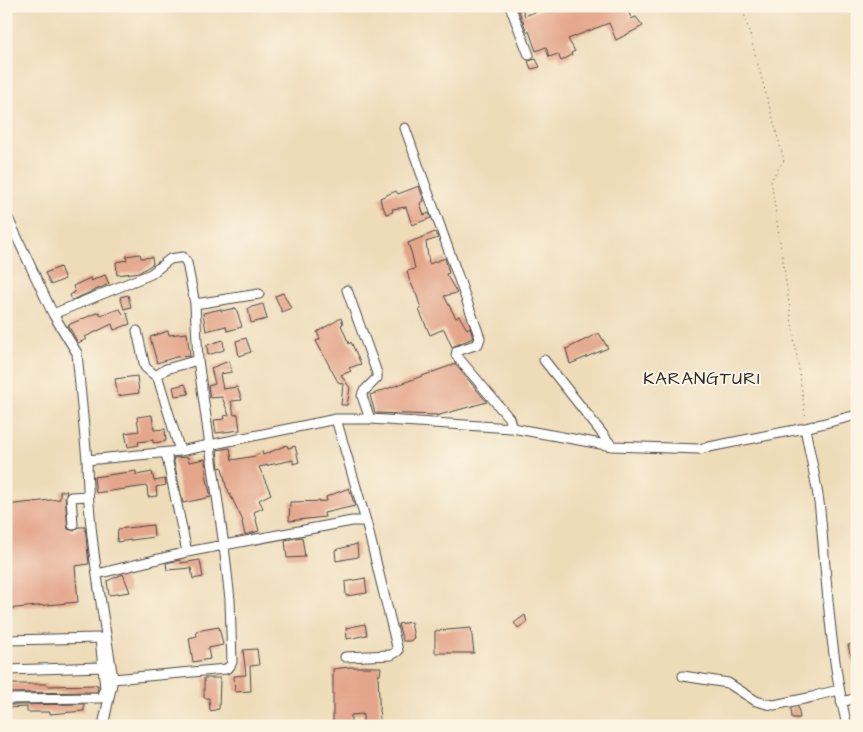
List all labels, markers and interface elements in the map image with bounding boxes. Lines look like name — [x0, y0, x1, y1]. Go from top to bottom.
district label: KARANGTURI — [643, 366, 761, 391]

